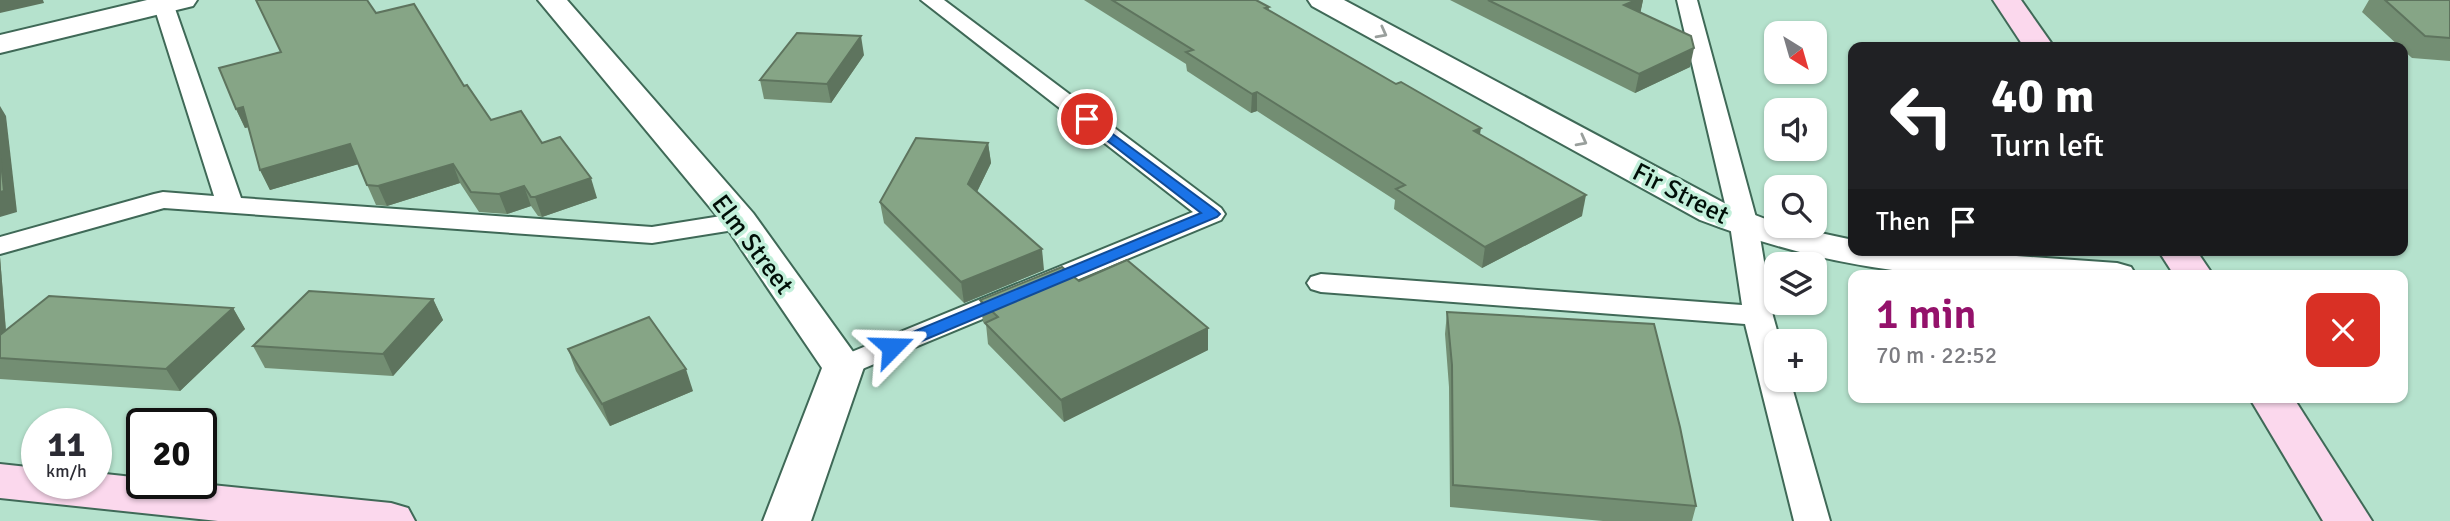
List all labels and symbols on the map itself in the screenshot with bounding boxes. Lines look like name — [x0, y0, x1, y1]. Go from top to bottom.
north arrow — [1764, 21, 1827, 84]
one-way arrow — [1375, 24, 1388, 38]
pin — [1057, 89, 1117, 149]
one-way arrow — [1575, 133, 1588, 146]
street label: Fir Street — [1627, 156, 1734, 232]
street label: Elm Street — [704, 188, 800, 301]
position arrow — [855, 310, 929, 384]
speed limit sign: 20 — [126, 408, 217, 499]

